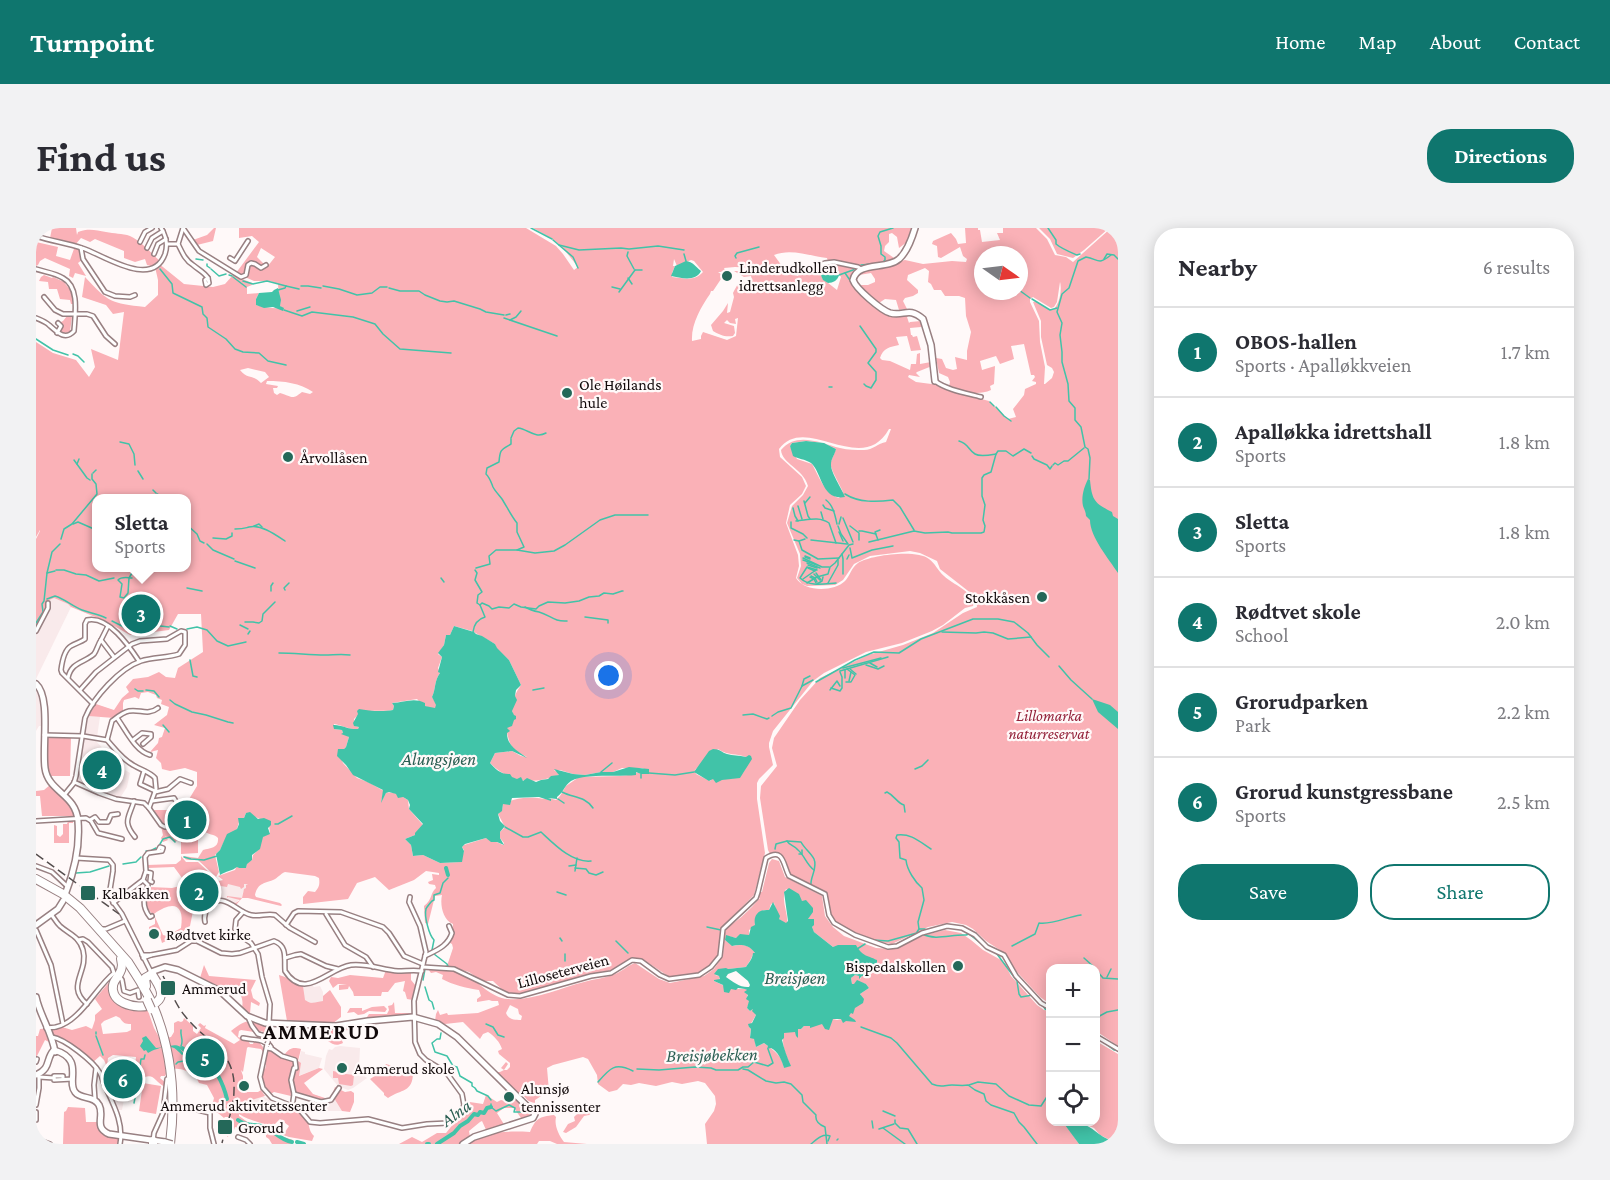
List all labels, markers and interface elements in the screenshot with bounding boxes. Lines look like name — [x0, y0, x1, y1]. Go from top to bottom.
text: Turnpoint — [30, 27, 154, 58]
text: Home — [1275, 30, 1325, 54]
text: Map — [1358, 30, 1397, 54]
text: About — [1430, 30, 1481, 54]
text: Contact — [1514, 30, 1580, 54]
button: Directions — [1427, 129, 1574, 183]
text: Find us — [36, 133, 166, 180]
north arrow — [974, 246, 1028, 300]
text: Nearby — [1178, 253, 1257, 282]
text: 6 results — [1483, 256, 1550, 278]
place label: Linderudkollen idrettsanlegg — [739, 259, 838, 295]
marker: Linderudkollen idrettsanlegg — [720, 269, 734, 283]
text: OBOS-hallen — [1235, 329, 1357, 354]
text: 1 — [1194, 341, 1201, 363]
text: 1.7 km — [1501, 341, 1550, 363]
text: Sports · Apalløkkveien — [1235, 354, 1411, 376]
place label: Ole Høilands hule — [579, 376, 661, 411]
marker: Ole Høilands hule — [560, 386, 574, 400]
text: Apalløkka idrettshall — [1235, 419, 1432, 444]
text: 2 — [1192, 431, 1203, 453]
text: 1.8 km — [1499, 431, 1550, 453]
text: Sports — [1235, 444, 1286, 466]
place label: Årvollåsen — [300, 449, 368, 466]
marker: Årvollåsen — [281, 450, 295, 464]
popup — [92, 494, 191, 572]
text: Sletta — [1235, 509, 1289, 534]
text: Sletta — [114, 510, 169, 535]
text: 3 — [1193, 521, 1202, 543]
text: 1.8 km — [1499, 521, 1550, 543]
text: Sports — [1235, 534, 1286, 556]
text: Sports — [114, 535, 166, 557]
place label: Stokkåsen — [965, 589, 1030, 606]
marker: Stokkåsen — [1035, 590, 1049, 604]
pin: 3 — [122, 592, 160, 636]
text: Rødtvet skole — [1235, 599, 1361, 624]
text: 4 — [1192, 611, 1203, 633]
text: 2.0 km — [1496, 611, 1550, 633]
text: School — [1235, 624, 1288, 646]
your location — [594, 661, 623, 690]
text: Grorudparken — [1235, 689, 1368, 714]
text: 5 — [1193, 701, 1202, 723]
text: 2.2 km — [1497, 701, 1550, 723]
park label: Lillomarka naturreservat — [1008, 707, 1090, 742]
text: Park — [1235, 714, 1271, 736]
pin: 4 — [82, 748, 122, 792]
water label: Alungsjøen — [401, 749, 476, 770]
text: Grorud kunstgressbane — [1235, 779, 1453, 804]
text: 6 — [1192, 791, 1203, 813]
text: 2.5 km — [1497, 791, 1550, 813]
pin: 1 — [168, 798, 206, 842]
text: Sports — [1235, 804, 1286, 826]
button: Save — [1178, 864, 1358, 920]
button: Share — [1370, 864, 1550, 920]
pin: 2 — [180, 870, 218, 914]
marker: Kalbakken — [79, 884, 97, 902]
place label: Kalbakken — [102, 885, 169, 902]
place label: Rødtvet kirke — [166, 926, 251, 943]
marker: Rødtvet kirke — [147, 927, 161, 941]
street label: Lilloseterveien — [515, 951, 611, 991]
place label: Bispedalskollen — [846, 958, 946, 976]
marker: Bispedalskollen — [951, 959, 965, 973]
map controls — [1046, 964, 1100, 1126]
button: + — [1046, 964, 1100, 1018]
water label: Breisjøen — [764, 968, 826, 989]
marker: Ammerud — [159, 979, 177, 997]
place label: Ammerud — [182, 980, 247, 997]
button: − — [1046, 1018, 1100, 1072]
district label: AMMERUD — [262, 1019, 381, 1044]
pin: 5 — [186, 1036, 224, 1080]
water label: Breisjøbekken — [666, 1044, 758, 1067]
pin: 6 — [104, 1056, 142, 1102]
place label: Ammerud skole — [354, 1060, 454, 1077]
marker: Ammerud skole — [335, 1061, 349, 1075]
button: locate — [1046, 1072, 1100, 1126]
marker: Ammerud aktivitetssenter — [237, 1079, 251, 1093]
place label: Alunsjø tennissenter — [521, 1080, 601, 1115]
marker: Alunsjø tennissenter — [502, 1090, 516, 1104]
water label: Alna — [436, 1095, 475, 1131]
place label: Ammerud aktivitetssenter — [160, 1097, 328, 1114]
marker: Grorud — [216, 1118, 234, 1136]
place label: Grorud — [238, 1119, 285, 1136]

